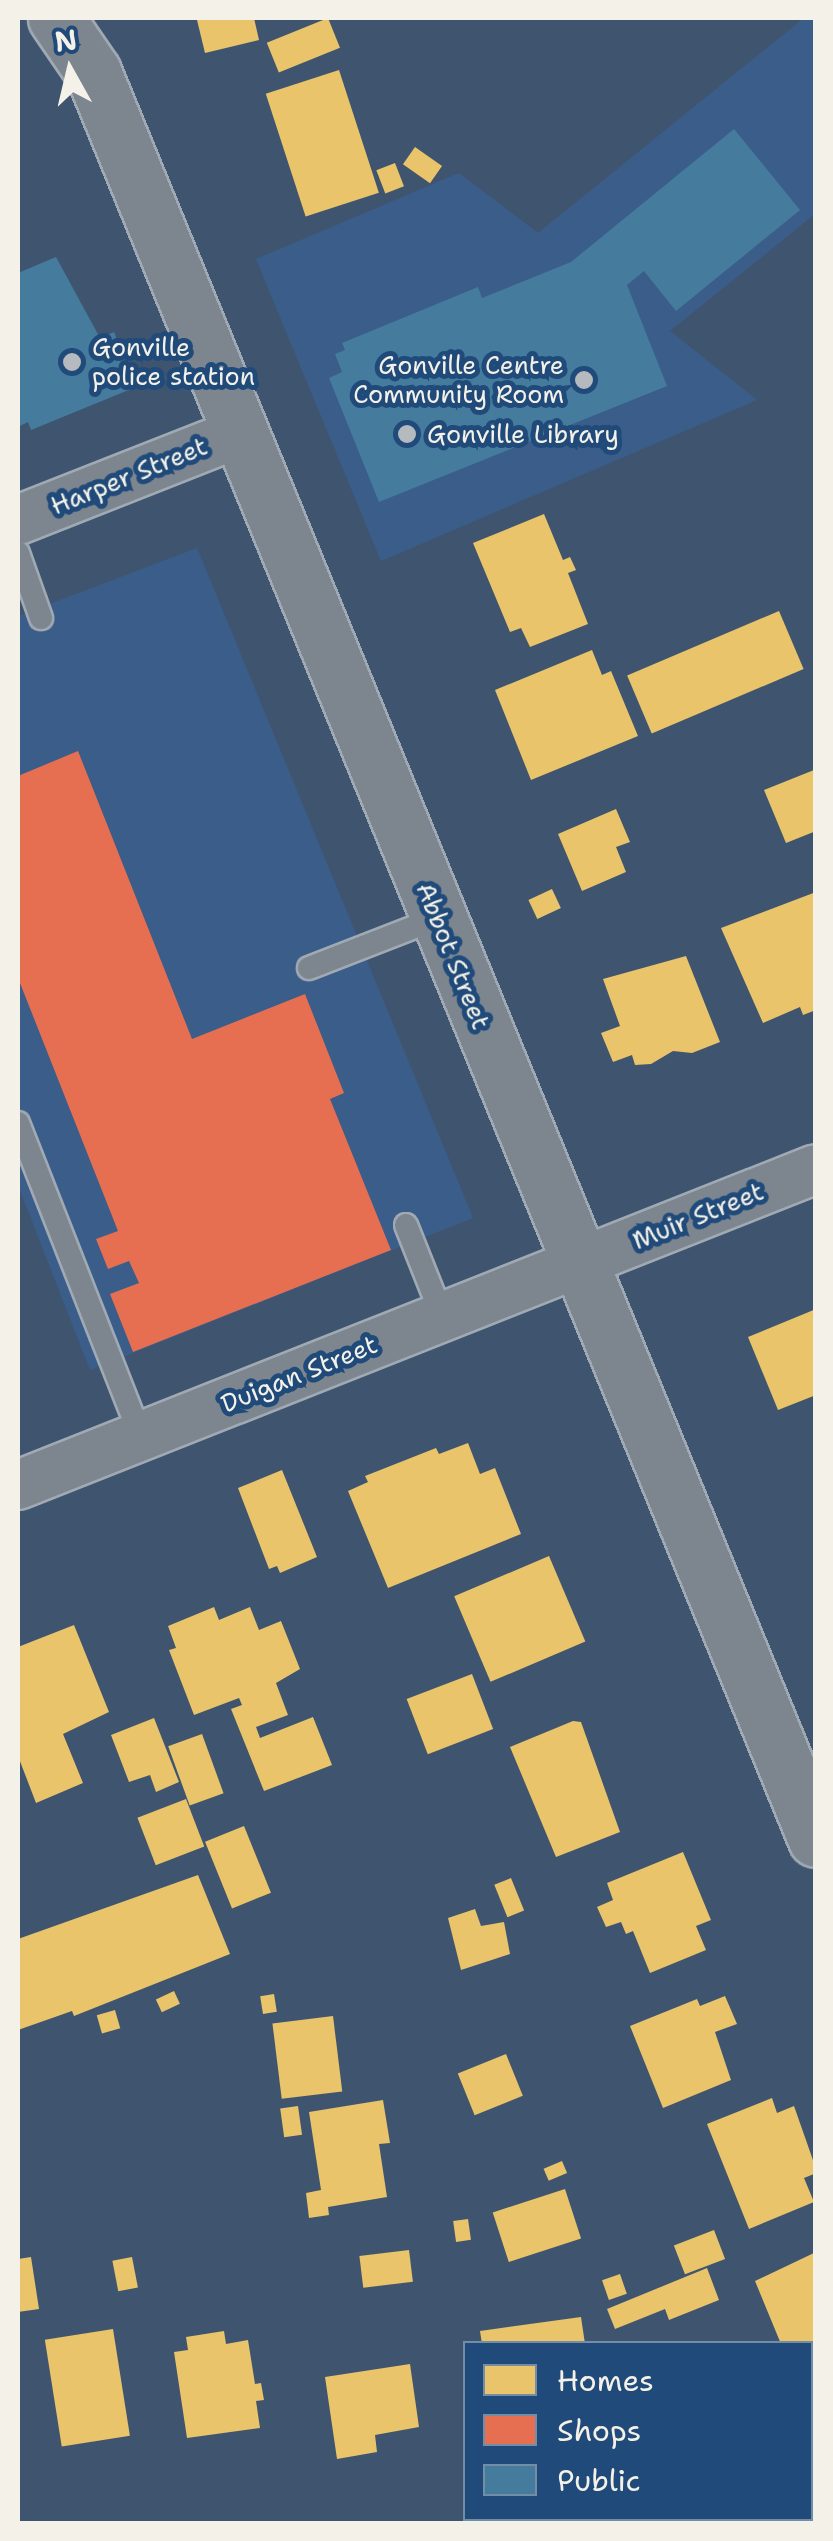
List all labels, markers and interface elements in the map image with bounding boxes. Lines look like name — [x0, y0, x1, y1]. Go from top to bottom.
north arrow — [20, 20, 120, 120]
text: N — [52, 20, 79, 61]
place label: Gonville police station — [92, 333, 255, 392]
marker: Gonville police station — [61, 351, 83, 373]
place label: Gonville Centre Community Room — [353, 351, 564, 410]
marker: Gonville Centre Community Room — [573, 369, 595, 391]
place label: Gonville Library — [427, 419, 619, 449]
marker: Gonville Library — [396, 423, 418, 445]
street label: Harper Street — [46, 431, 212, 521]
street label: Abbot Street — [410, 878, 496, 1034]
street label: Muir Street — [628, 1176, 768, 1256]
street label: Duigan Street — [217, 1329, 381, 1419]
legend — [463, 2341, 813, 2521]
text: Homes — [557, 2360, 654, 2401]
text: Shops — [557, 2410, 641, 2451]
text: Public — [557, 2460, 641, 2501]

